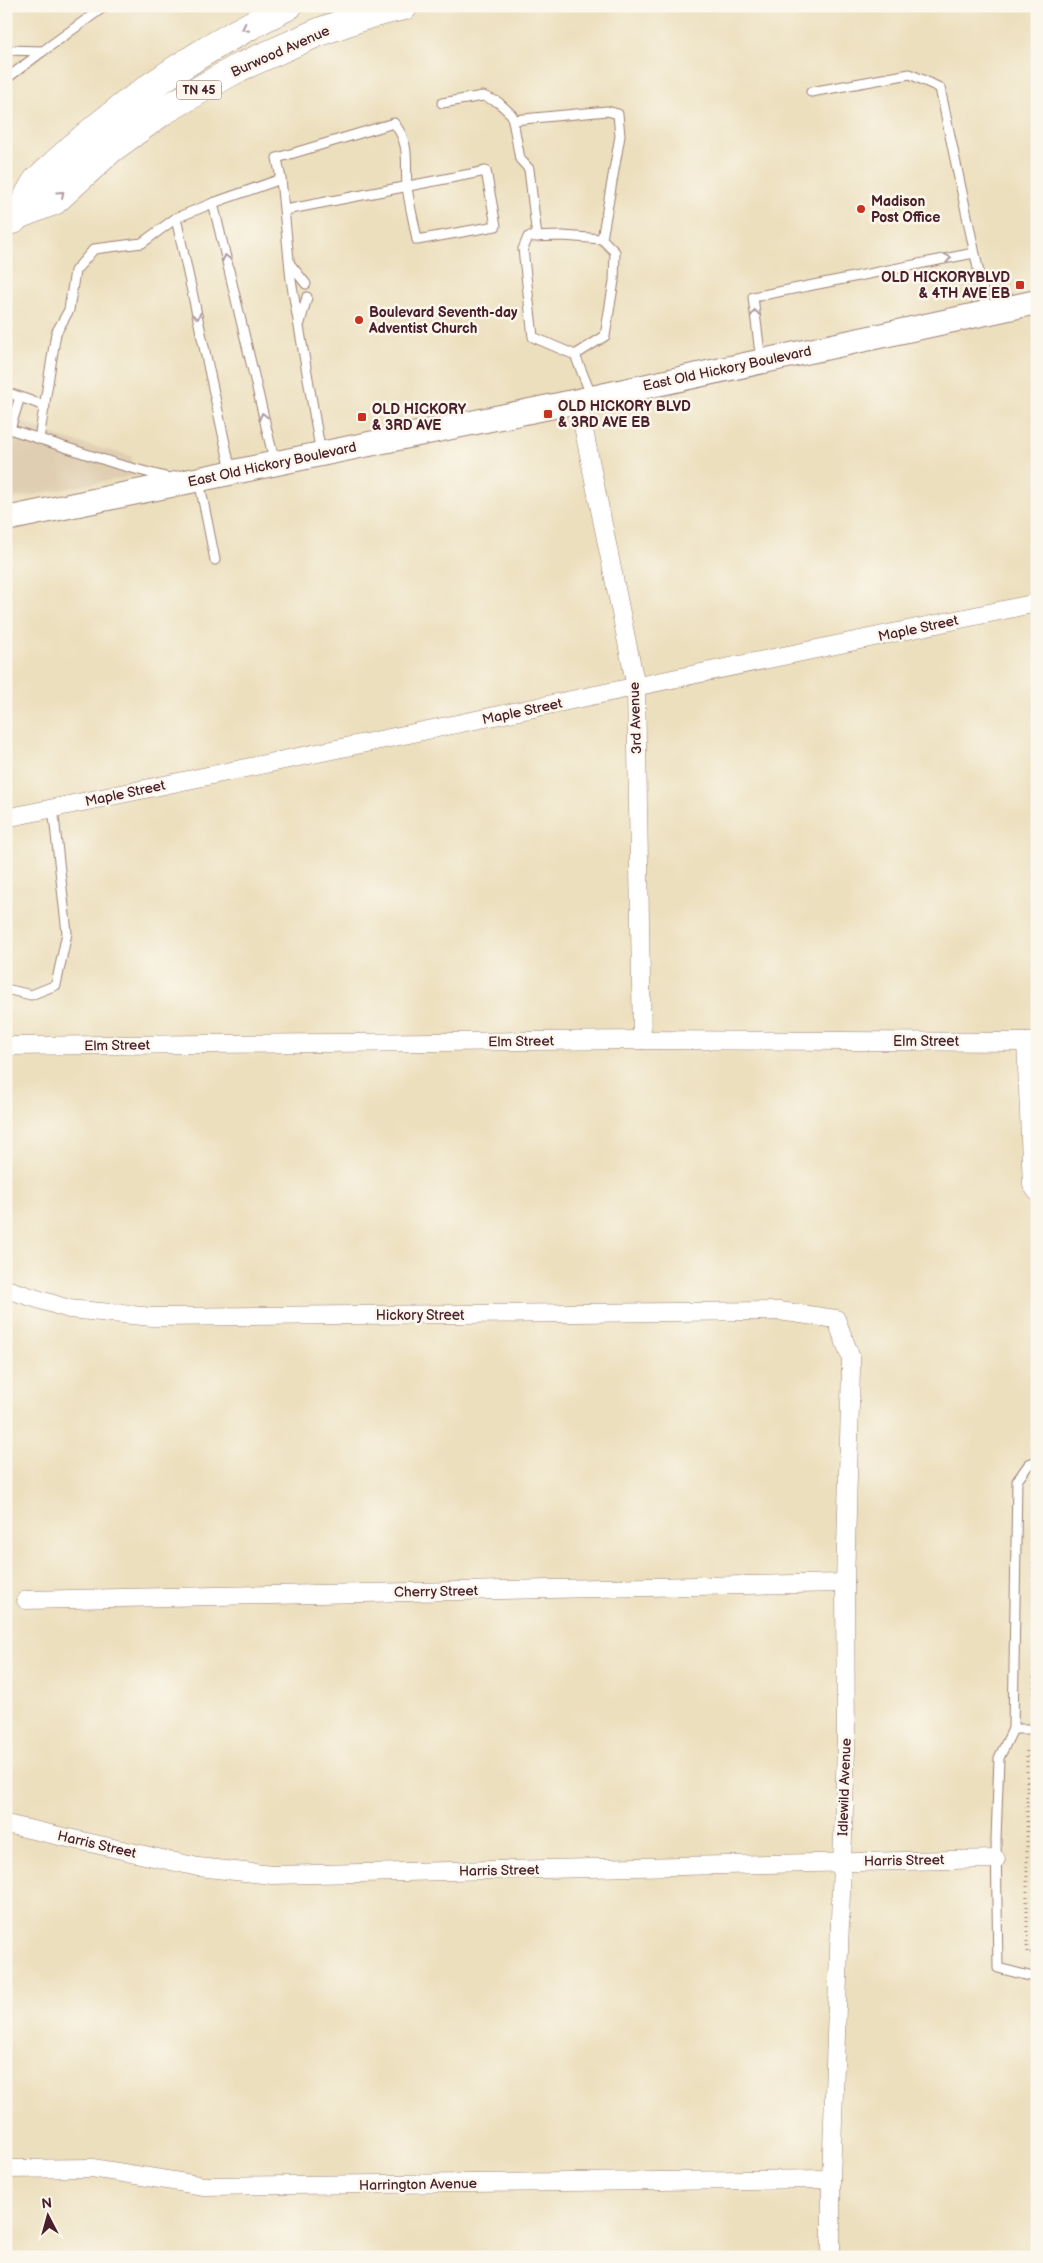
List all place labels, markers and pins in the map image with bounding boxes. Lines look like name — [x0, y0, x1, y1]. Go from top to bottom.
place label: Madison Post Office — [871, 193, 940, 226]
marker: Madison Post Office — [855, 203, 867, 215]
place label: OLD HICKORYBLVD & 4TH AVE EB — [881, 269, 1010, 302]
marker: OLD HICKORYBLVD & 4TH AVE EB — [1014, 279, 1026, 291]
place label: Boulevard Seventh-day Adventist Church — [368, 304, 518, 337]
marker: Boulevard Seventh-day Adventist Church — [353, 314, 365, 326]
place label: OLD HICKORY BLVD & 3RD AVE EB — [558, 398, 691, 431]
place label: OLD HICKORY & 3RD AVE — [372, 401, 467, 434]
marker: OLD HICKORY BLVD & 3RD AVE EB — [542, 408, 554, 420]
marker: OLD HICKORY & 3RD AVE — [356, 411, 368, 423]

